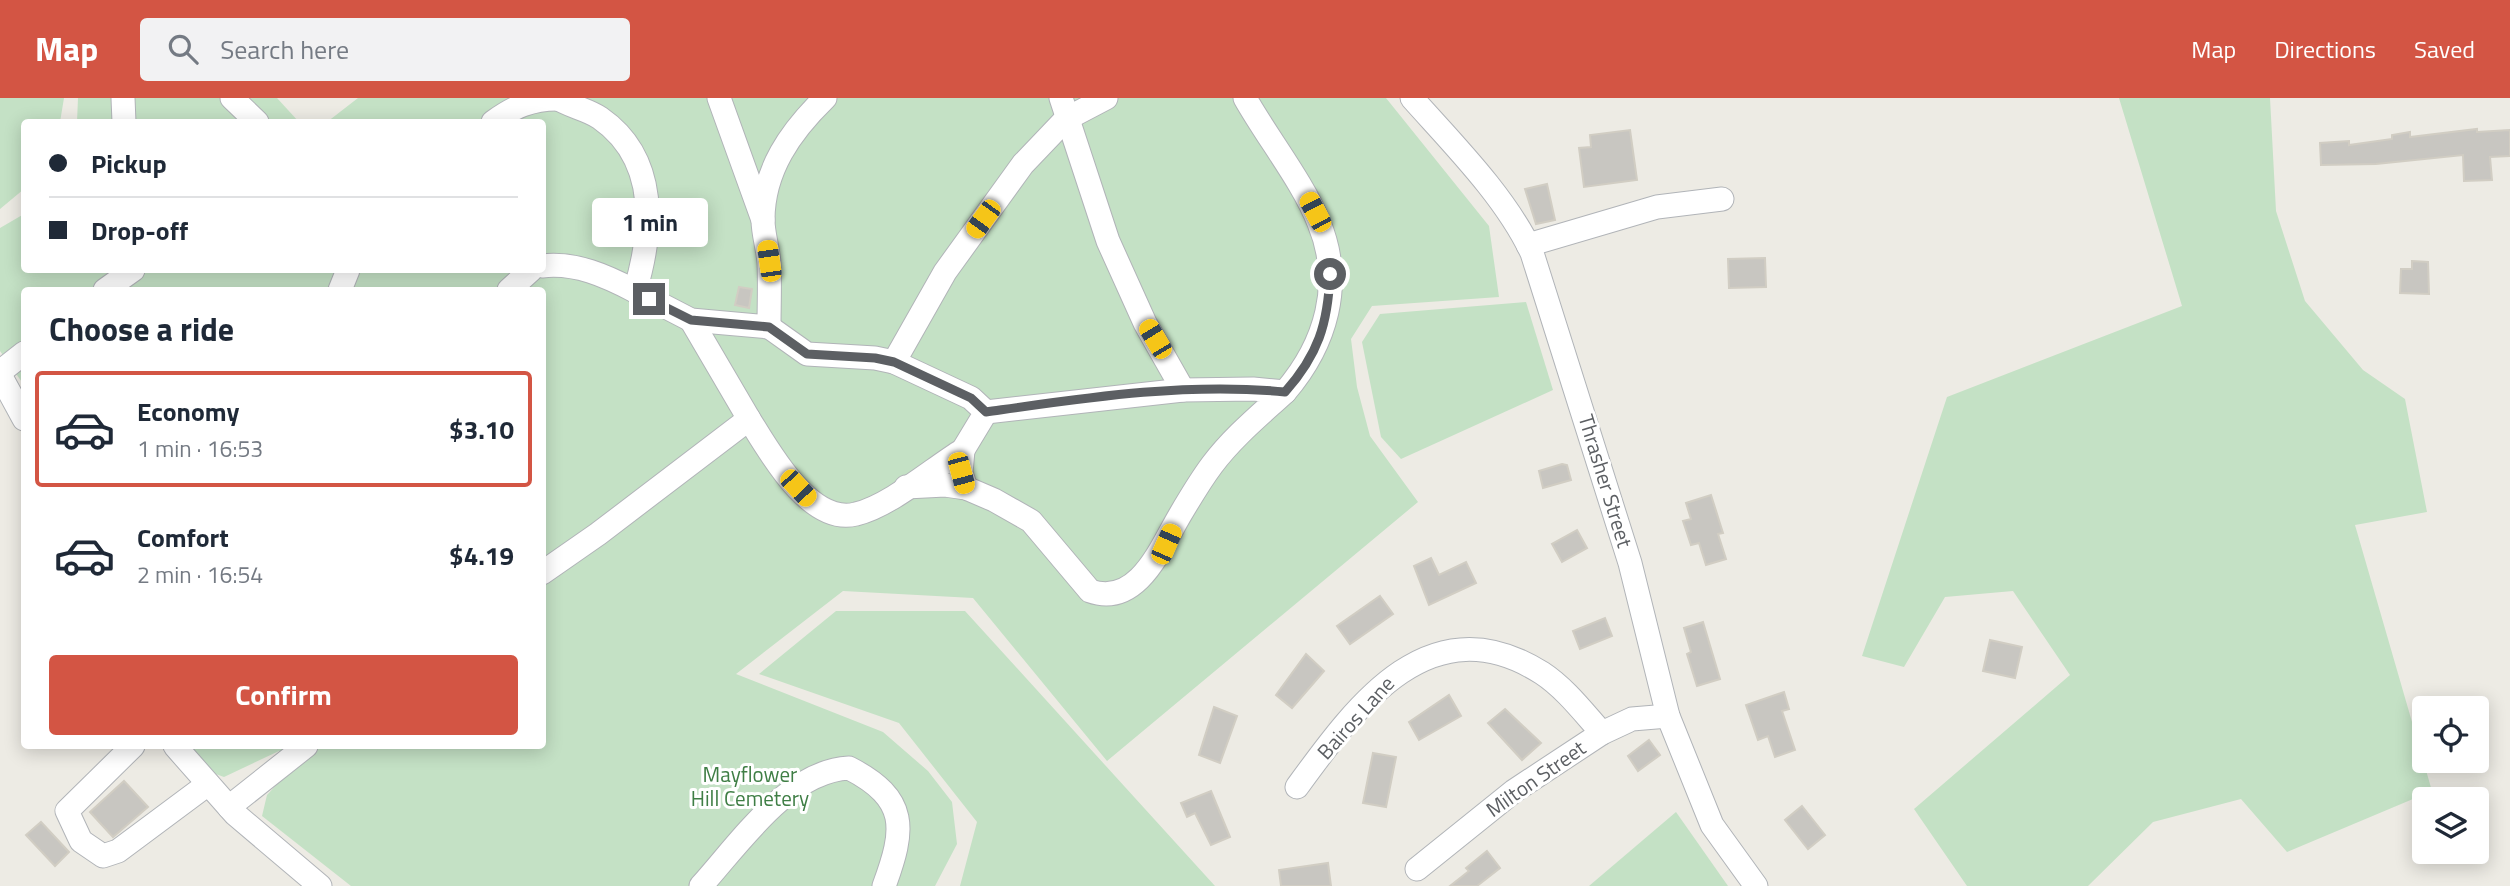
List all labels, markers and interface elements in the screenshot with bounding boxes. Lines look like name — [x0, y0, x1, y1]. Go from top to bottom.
search box — [140, 18, 630, 81]
text: Map — [35, 24, 98, 74]
icon: search — [164, 30, 202, 68]
text: Search here — [220, 30, 349, 69]
text: Map — [2191, 31, 2236, 67]
text: Directions — [2274, 31, 2376, 67]
text: Saved — [2414, 31, 2475, 67]
text: Pickup — [91, 144, 167, 183]
car — [1296, 189, 1335, 235]
car — [963, 196, 1004, 242]
callout: 1 min — [591, 198, 707, 246]
text: 1 min — [622, 205, 678, 240]
text: Drop-off — [91, 211, 188, 250]
car — [756, 239, 783, 283]
route start — [1314, 258, 1346, 290]
route end — [633, 283, 665, 315]
text: Choose a ride — [49, 305, 234, 353]
car — [1136, 316, 1175, 362]
text: Economy — [137, 392, 239, 431]
icon: car — [53, 398, 116, 461]
text: $3.10 — [449, 410, 514, 449]
street label: Thrasher Street — [1571, 410, 1642, 552]
text: 1 min · 16:53 — [137, 431, 263, 466]
car — [946, 450, 977, 496]
car — [776, 465, 821, 511]
text: Comfort — [137, 518, 229, 557]
car — [1148, 521, 1185, 567]
icon: car — [53, 524, 116, 587]
text: $4.19 — [449, 536, 514, 575]
text: 2 min · 16:54 — [137, 557, 263, 592]
button: Confirm — [49, 655, 518, 735]
street label: Bairos Lane — [1309, 668, 1402, 766]
map controls — [2412, 696, 2489, 864]
button: locate — [2412, 696, 2489, 773]
street label: Milton Street — [1479, 732, 1592, 824]
park label: Mayflower Hill Cemetery — [691, 758, 809, 814]
button: layers — [2412, 787, 2489, 864]

